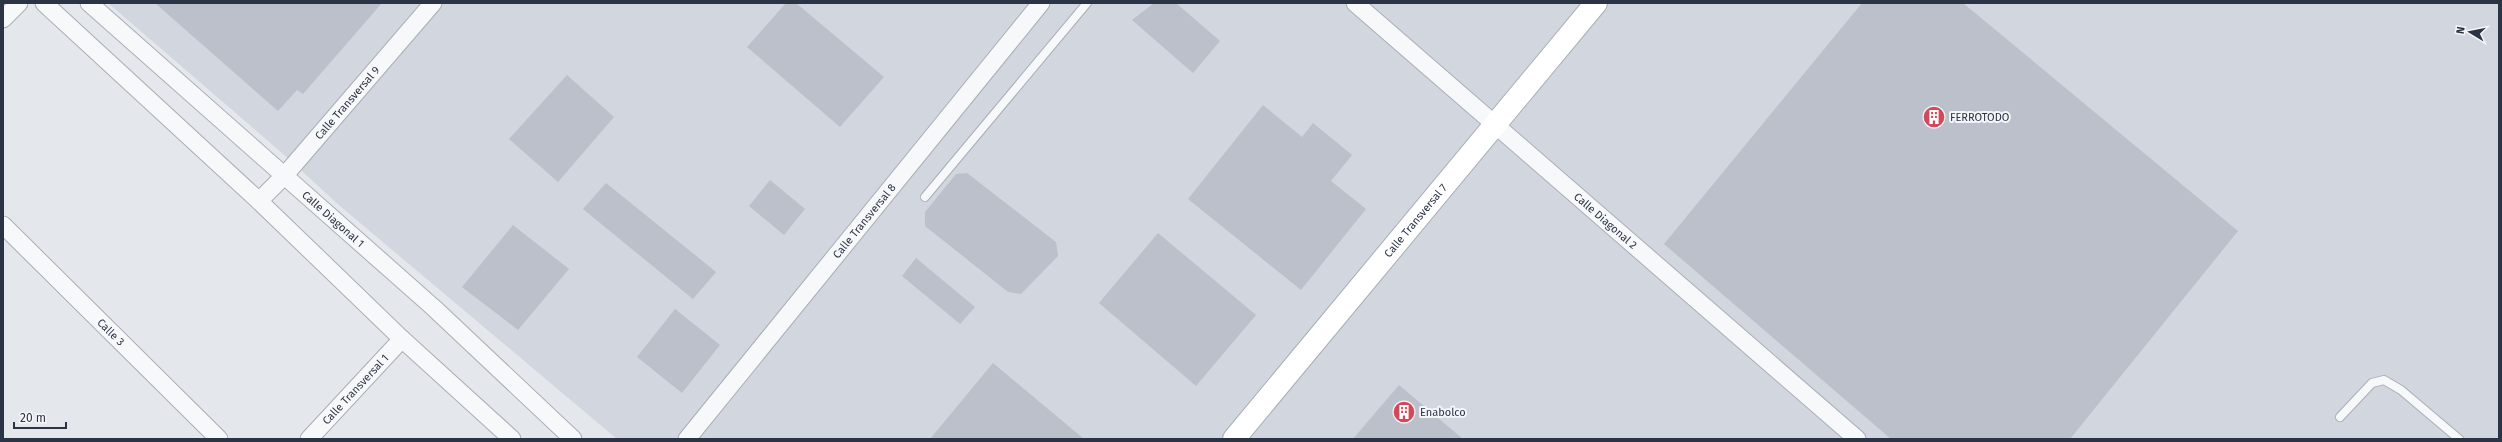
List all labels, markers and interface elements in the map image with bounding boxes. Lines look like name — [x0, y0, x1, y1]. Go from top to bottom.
north arrow — [2450, 12, 2490, 52]
text: N — [2454, 26, 2468, 35]
street label: Calle Transversal 9 — [312, 63, 382, 142]
building icon: FERROTODO — [1921, 104, 1947, 130]
place label: FERROTODO — [1950, 111, 2009, 124]
street label: Calle Transversal 8 — [830, 181, 898, 261]
street label: Calle Transversal 7 — [1381, 181, 1450, 260]
street label: Calle Diagonal 1 — [299, 188, 367, 250]
street label: Calle Diagonal 2 — [1571, 190, 1640, 252]
street label: Calle 3 — [95, 316, 127, 348]
street label: Calle Transversal 1 — [319, 351, 391, 427]
building icon: Enabolco — [1391, 399, 1417, 425]
scale bar — [14, 404, 66, 430]
place label: Enabolco — [1420, 406, 1466, 419]
text: 20 m — [20, 411, 46, 425]

